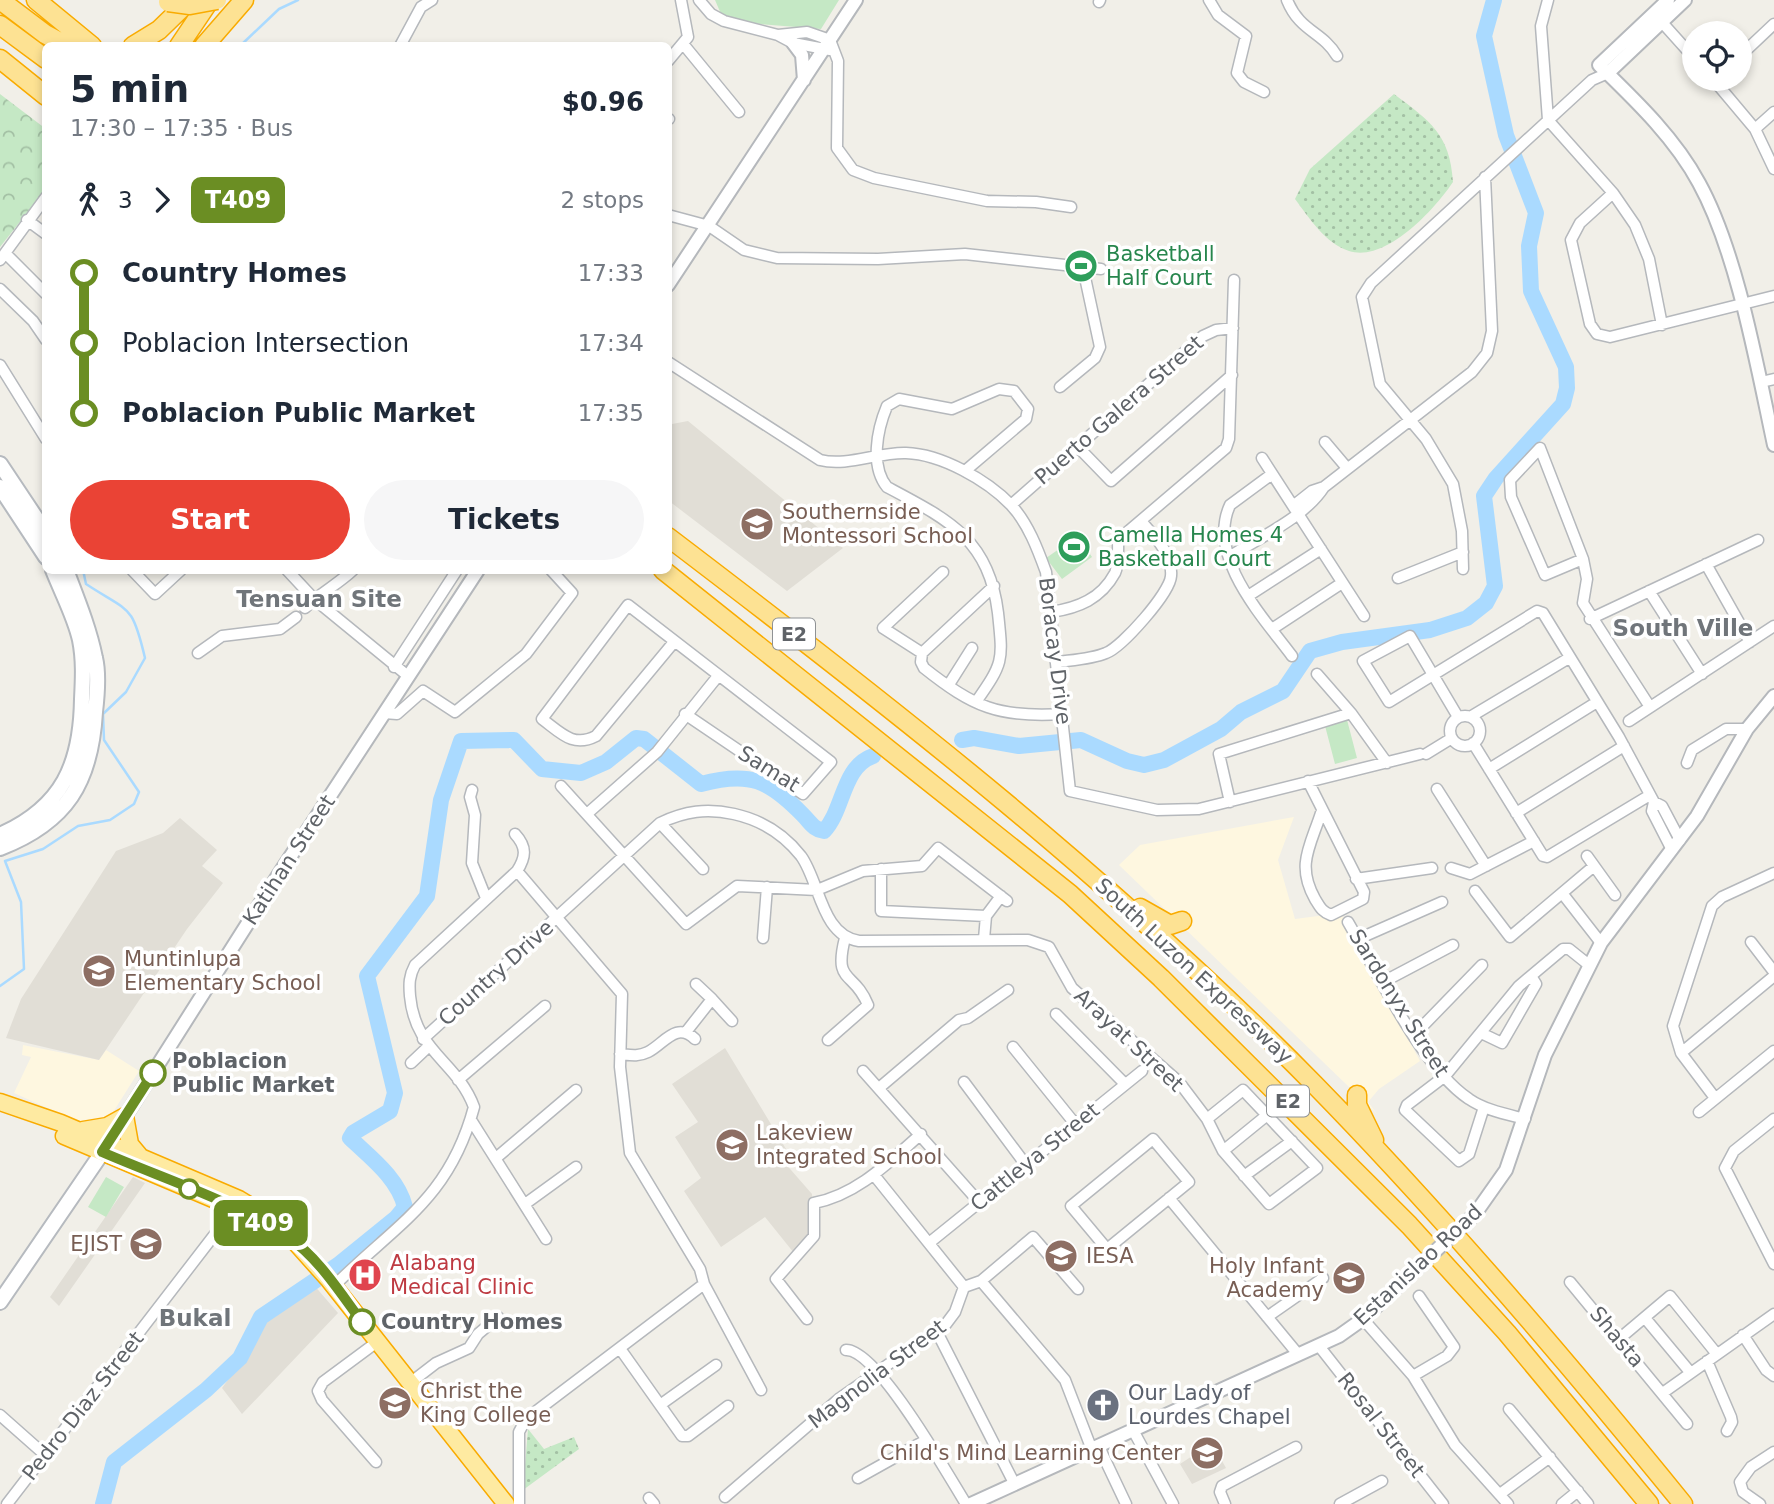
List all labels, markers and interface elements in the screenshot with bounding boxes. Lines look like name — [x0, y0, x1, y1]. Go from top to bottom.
map controls — [1682, 21, 1752, 91]
button: locate — [1682, 21, 1752, 91]
text: 5 min — [70, 67, 189, 111]
text: $0.96 — [562, 87, 644, 117]
text: 17:30 – 17:35 · Bus — [70, 115, 293, 141]
icon: walk — [70, 181, 108, 219]
icon: forward — [143, 181, 181, 219]
text: T409 — [205, 186, 271, 214]
text: 3 — [118, 187, 133, 213]
text: 2 stops — [560, 187, 644, 213]
place label: Basketball Half Court — [1106, 242, 1215, 290]
sports icon: Basketball Half Court — [1062, 247, 1100, 285]
text: Country Homes — [122, 258, 347, 288]
text: 17:33 — [578, 260, 644, 286]
text: Poblacion Intersection — [122, 328, 409, 358]
text: 17:34 — [578, 330, 644, 356]
street label: Puerto Galera Street — [1030, 330, 1208, 490]
text: Poblacion Public Market — [122, 398, 475, 428]
text: 17:35 — [578, 400, 644, 426]
button: Start — [70, 480, 350, 560]
button: Tickets — [364, 480, 644, 560]
place label: Southernside Montessori School — [782, 500, 973, 548]
school or university icon: Southernside Montessori School — [738, 505, 776, 543]
place label: Camella Homes 4 Basketball Court — [1098, 523, 1283, 571]
sports icon: Camella Homes 4 Basketball Court — [1055, 528, 1093, 566]
street label: Boracay Drive — [1034, 576, 1076, 726]
district label: Tensuan Site — [236, 586, 402, 612]
district label: South Ville — [1613, 615, 1753, 641]
road number: E2 — [773, 618, 815, 650]
street label: Samat — [734, 741, 804, 797]
street label: Katihan Street — [238, 790, 340, 930]
street label: South Luzon Expressway — [1090, 873, 1298, 1069]
street label: Country Drive — [434, 915, 558, 1031]
street label: Sardonyx Street — [1344, 925, 1454, 1081]
place label: Muntinlupa Elementary School — [124, 947, 321, 995]
school or university icon: Muntinlupa Elementary School — [80, 952, 118, 990]
street label: Arayat Street — [1070, 984, 1188, 1096]
place label: Poblacion Public Market — [172, 1049, 335, 1097]
marker: Poblacion Public Market — [140, 1060, 166, 1086]
road number: E2 — [1267, 1086, 1309, 1116]
street label: Cattleya Street — [966, 1098, 1104, 1216]
place label: Lakeview Integrated School — [756, 1121, 942, 1169]
school or university icon: Lakeview Integrated School — [713, 1126, 751, 1164]
unlabelled marker — [179, 1179, 199, 1199]
line badge: T409 — [212, 1200, 310, 1246]
street label: Estanislao Road — [1349, 1200, 1487, 1330]
text: T409 — [228, 1209, 294, 1237]
school or university icon: EJIST — [127, 1225, 165, 1263]
place label: EJIST — [70, 1232, 122, 1256]
school or university icon: IESA — [1042, 1237, 1080, 1275]
place label: IESA — [1086, 1244, 1134, 1268]
place label: Alabang Medical Clinic — [390, 1251, 534, 1299]
place label: Holy Infant Academy — [1209, 1254, 1324, 1302]
hospital icon: Alabang Medical Clinic — [346, 1256, 384, 1294]
school or university icon: Holy Infant Academy — [1330, 1259, 1368, 1297]
street label: Shasta — [1585, 1302, 1649, 1372]
district label: Bukal — [159, 1305, 231, 1331]
marker: Country Homes — [349, 1309, 375, 1335]
place label: Country Homes — [381, 1310, 563, 1334]
street label: Magnolia Street — [804, 1315, 950, 1433]
street label: Pedro Diaz Street — [17, 1327, 149, 1485]
street label: Rosal Street — [1333, 1368, 1429, 1482]
place label: Christ the King College — [420, 1379, 551, 1427]
place label: Our Lady of Lourdes Chapel — [1128, 1381, 1291, 1429]
school or university icon: Christ the King College — [376, 1384, 414, 1422]
church icon: Our Lady of Lourdes Chapel — [1084, 1386, 1122, 1424]
school or university icon: Child's Mind Learning Center — [1188, 1434, 1226, 1472]
place label: Child's Mind Learning Center — [880, 1441, 1182, 1465]

